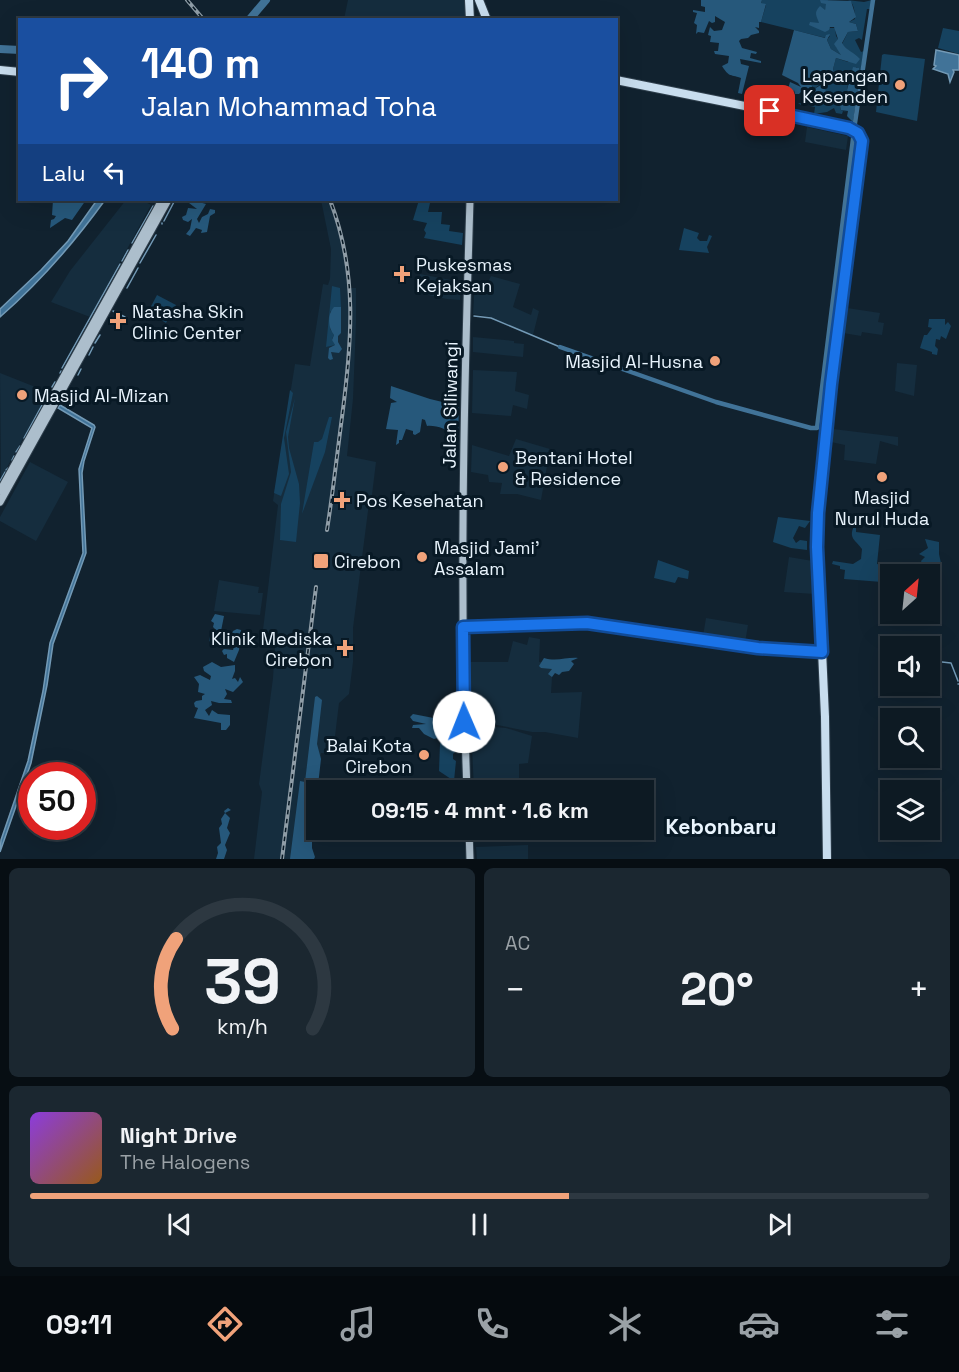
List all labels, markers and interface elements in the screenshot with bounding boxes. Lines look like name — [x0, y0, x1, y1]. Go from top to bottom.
text: 140 m — [141, 37, 260, 90]
icon: right — [42, 42, 120, 120]
place label: Lapangan Kesenden — [802, 64, 888, 108]
marker: Lapangan Kesenden — [893, 78, 907, 92]
pin — [744, 85, 795, 136]
text: Jalan Mohammad Toha — [141, 89, 437, 124]
icon: arrive — [753, 94, 786, 127]
icon: left — [98, 156, 131, 189]
text: Lalu — [42, 159, 86, 187]
place label: Puskesmas Kejaksan — [416, 253, 512, 297]
marker: Puskesmas Kejaksan — [393, 265, 411, 283]
place label: Natasha Skin Clinic Center — [132, 300, 244, 344]
marker: Natasha Skin Clinic Center — [109, 312, 127, 330]
street label: Jalan Siliwangi — [437, 341, 463, 469]
place label: Masjid Al-Husna — [565, 350, 703, 373]
marker: Masjid Al-Husna — [708, 354, 722, 368]
place label: Masjid Al-Mizan — [34, 384, 169, 407]
marker: Masjid Al-Mizan — [15, 388, 29, 402]
place label: Bentani Hotel & Residence — [515, 446, 633, 490]
marker: Bentani Hotel & Residence — [496, 460, 510, 474]
marker: Masjid Nurul Huda — [875, 470, 889, 484]
place label: Masjid Nurul Huda — [835, 486, 929, 530]
place label: Pos Kesehatan — [356, 489, 484, 512]
marker: Pos Kesehatan — [333, 491, 351, 509]
place label: Masjid Jami' Assalam — [434, 536, 539, 580]
place label: Cirebon — [334, 550, 401, 573]
marker: Masjid Jami' Assalam — [415, 550, 429, 564]
marker: Cirebon — [312, 552, 330, 570]
north arrow — [880, 564, 940, 624]
map controls — [880, 564, 940, 840]
place label: Klinik Mediska Cirebon — [211, 627, 332, 671]
button: sound — [880, 636, 940, 696]
marker: Klinik Mediska Cirebon — [336, 639, 354, 657]
position arrow — [432, 690, 496, 754]
button: search — [880, 708, 940, 768]
place label: Balai Kota Cirebon — [326, 734, 412, 778]
marker: Balai Kota Cirebon — [417, 748, 431, 762]
speed limit sign: 50 — [18, 762, 96, 840]
button: layers — [880, 780, 940, 840]
text: 09:15 · 4 mnt · 1.6 km — [371, 796, 589, 824]
district label: Kebonbaru — [666, 813, 776, 840]
text: AC — [505, 930, 530, 956]
text: 39 — [204, 942, 280, 1021]
text: 20° — [680, 961, 754, 1018]
text: − — [505, 969, 525, 1011]
text: + — [909, 969, 929, 1011]
text: km/h — [216, 1014, 268, 1041]
text: Night Drive — [120, 1121, 237, 1149]
text: The Halogens — [120, 1149, 250, 1175]
icon: previous — [163, 1208, 196, 1241]
icon: pause — [463, 1208, 496, 1241]
icon: next — [763, 1208, 796, 1241]
icon: directions — [204, 1303, 246, 1345]
icon: music — [337, 1303, 379, 1345]
icon: phone — [471, 1303, 513, 1345]
icon: climate — [604, 1303, 646, 1345]
icon: car — [738, 1303, 780, 1345]
icon: filters — [871, 1303, 913, 1345]
text: 09:11 — [46, 1307, 112, 1342]

